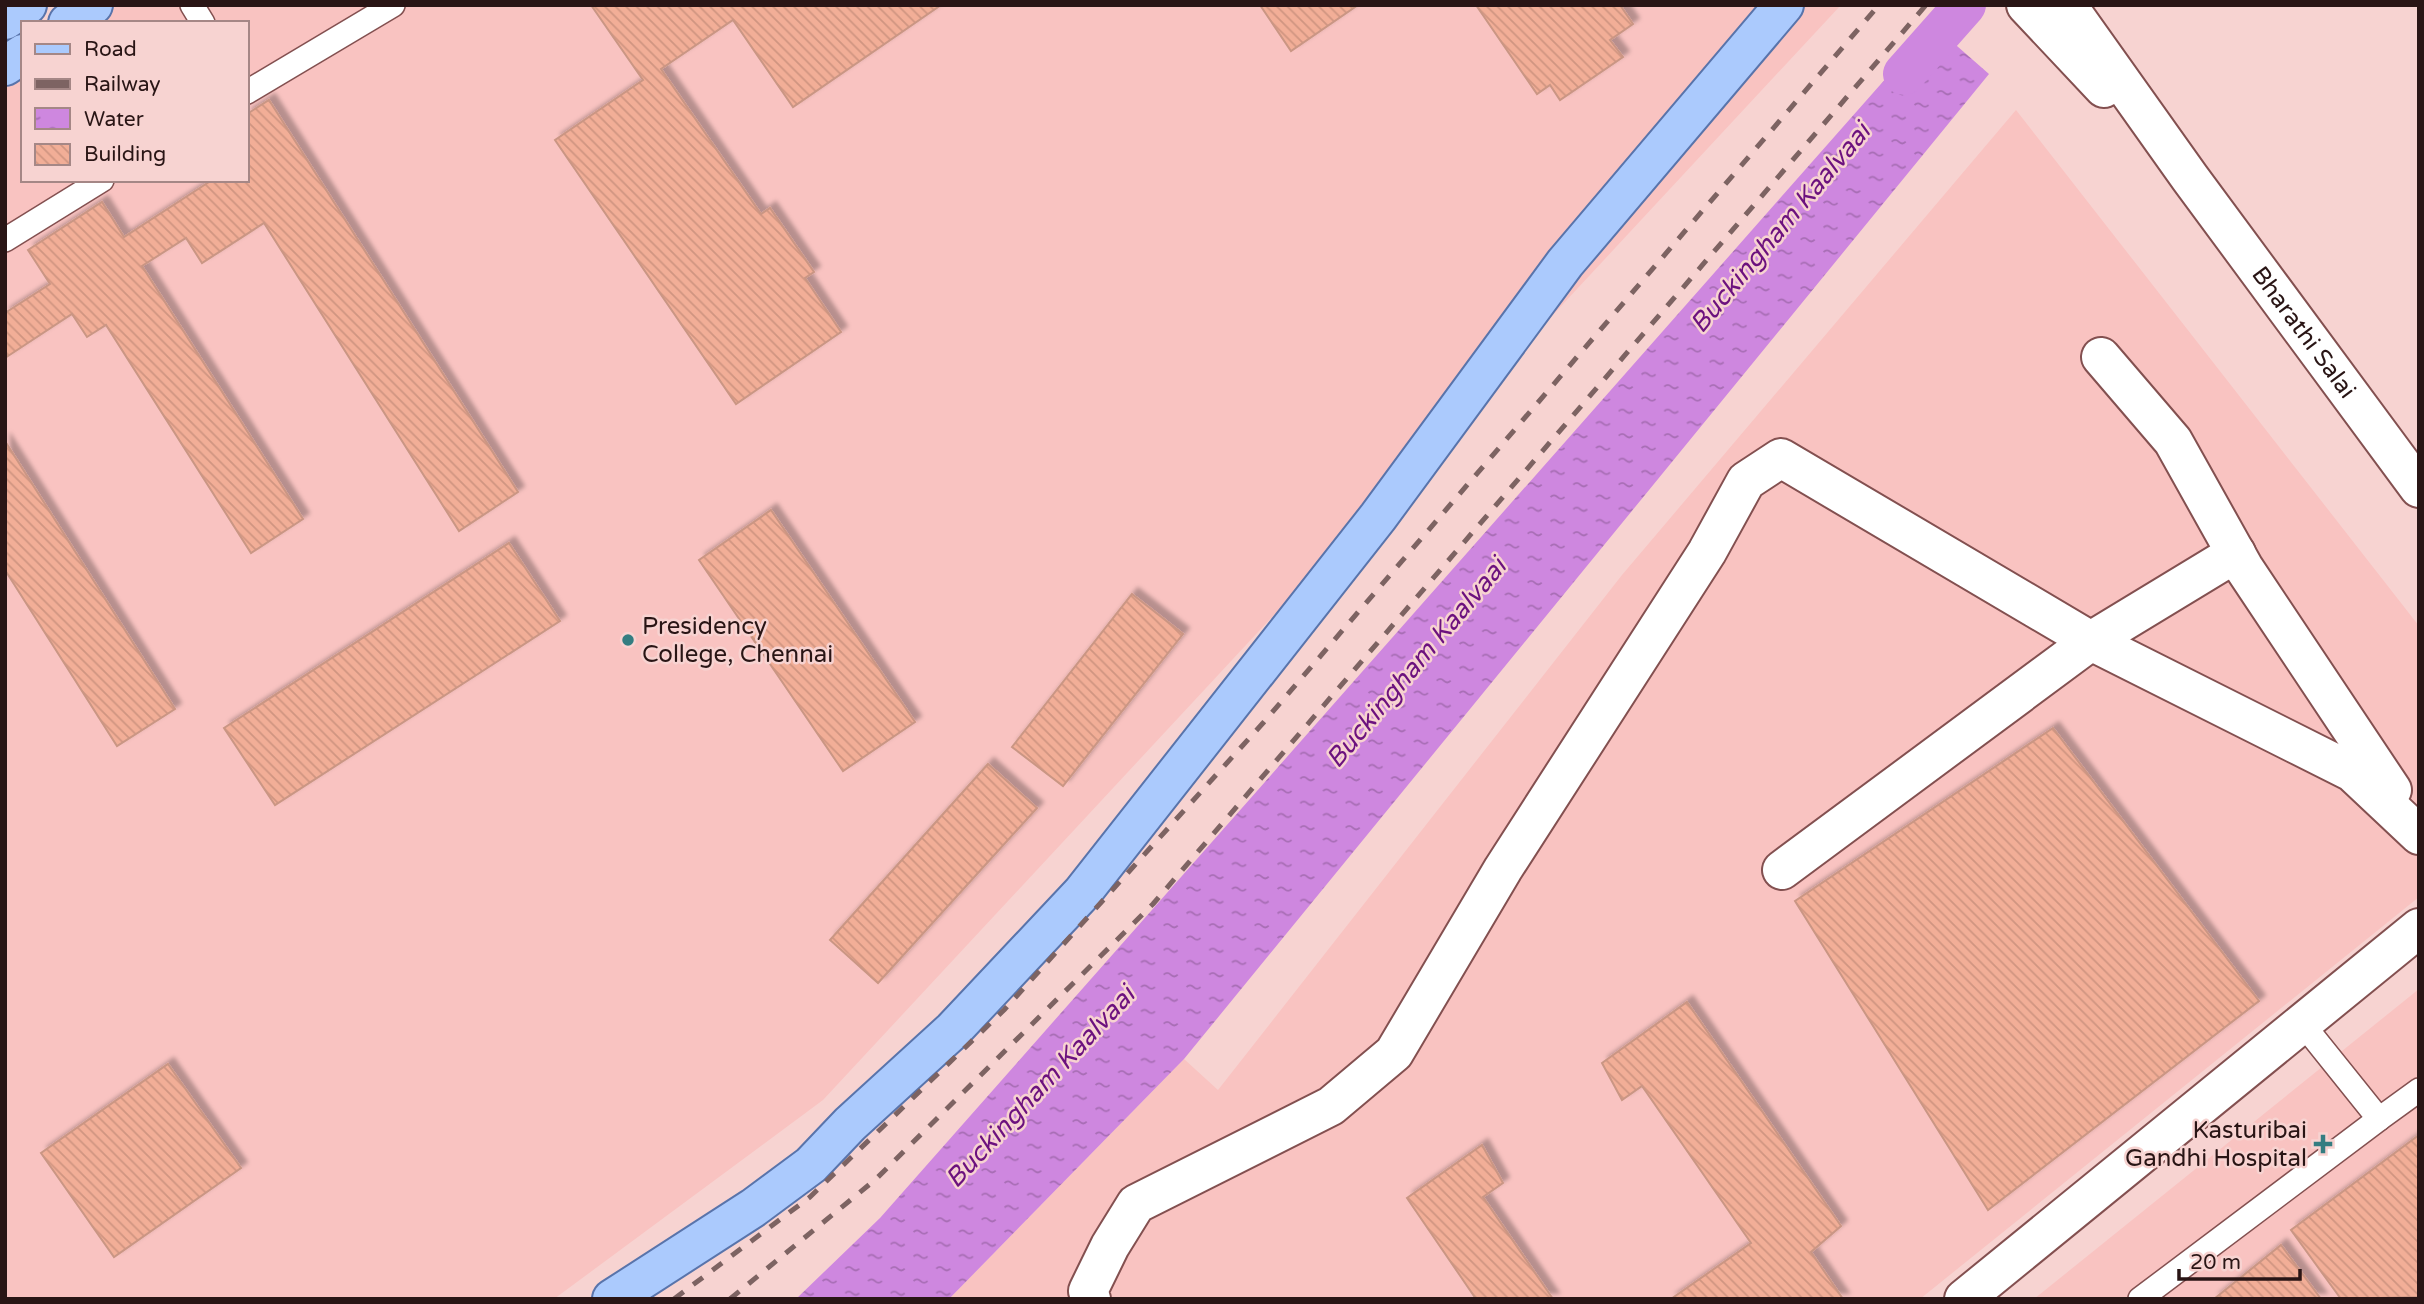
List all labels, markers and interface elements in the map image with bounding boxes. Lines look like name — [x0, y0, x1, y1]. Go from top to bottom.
legend — [21, 21, 248, 182]
text: Road — [84, 37, 137, 62]
text: Railway — [84, 72, 161, 97]
text: Water — [84, 107, 144, 132]
water label: Buckingham Kaalvaai — [1683, 114, 1879, 339]
text: Building — [84, 142, 166, 167]
street label: Bharathi Salai — [2246, 261, 2362, 404]
water label: Buckingham Kaalvaai — [1319, 549, 1515, 774]
place label: Presidency College, Chennai — [642, 612, 833, 669]
marker: Presidency College, Chennai — [620, 632, 636, 648]
water label: Buckingham Kaalvaai — [939, 977, 1144, 1194]
place label: Kasturibai Gandhi Hospital — [2125, 1116, 2307, 1173]
marker: Kasturibai Gandhi Hospital — [2313, 1134, 2333, 1154]
scale bar — [2179, 1238, 2300, 1282]
text: 20 m — [2190, 1250, 2241, 1275]

